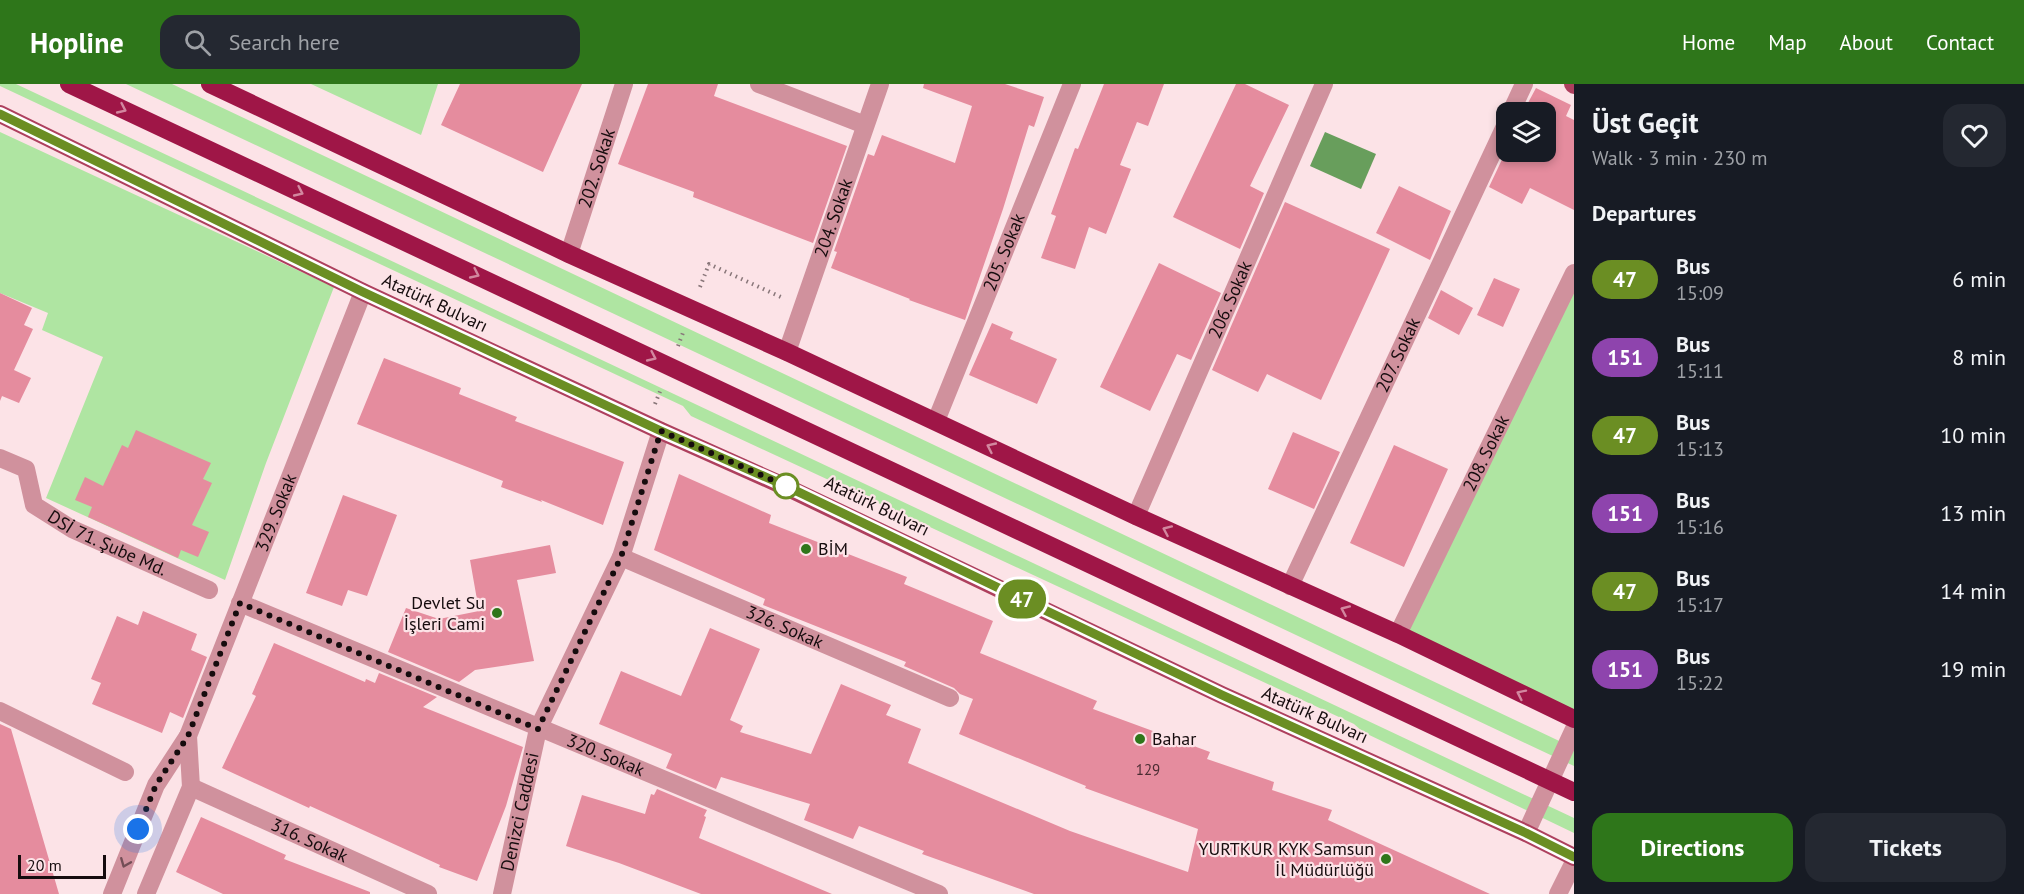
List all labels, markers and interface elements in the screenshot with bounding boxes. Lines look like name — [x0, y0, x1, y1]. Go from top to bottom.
search box — [160, 15, 580, 69]
text: Hopline — [30, 24, 124, 61]
icon: search — [181, 26, 214, 59]
text: Search here — [229, 28, 340, 56]
text: Home — [1682, 29, 1735, 56]
text: Map — [1768, 29, 1807, 56]
text: About — [1840, 29, 1893, 56]
text: Contact — [1926, 29, 1994, 56]
one-way arrow — [116, 101, 127, 113]
map controls — [1496, 102, 1556, 162]
button: layers — [1496, 102, 1556, 162]
text: Üst Geçit — [1592, 104, 1698, 141]
button: heart — [1943, 104, 2006, 167]
street label: 202. Sokak — [573, 125, 620, 211]
text: Walk · 3 min · 230 m — [1592, 145, 1768, 171]
street label: 204. Sokak — [809, 175, 858, 260]
one-way arrow — [292, 184, 303, 196]
text: Departures — [1592, 199, 1696, 227]
street label: 205. Sokak — [978, 209, 1030, 294]
text: Bus — [1676, 252, 1710, 280]
street label: 206. Sokak — [1203, 257, 1257, 342]
text: 6 min — [1952, 265, 2006, 293]
text: 47 — [1613, 266, 1637, 293]
one-way arrow — [469, 267, 480, 279]
street label: Atatürk Bulvarı — [379, 268, 492, 337]
text: 15:09 — [1676, 280, 1724, 306]
street label: 207. Sokak — [1370, 313, 1425, 396]
text: Bus — [1676, 330, 1710, 358]
text: 8 min — [1952, 343, 2006, 371]
text: 151 — [1607, 344, 1643, 371]
one-way arrow — [645, 349, 656, 361]
text: 15:11 — [1676, 358, 1724, 384]
text: Bus — [1676, 408, 1710, 436]
street label: 208. Sokak — [1457, 411, 1514, 495]
text: 10 min — [1940, 421, 2006, 449]
text: 47 — [1613, 422, 1637, 449]
text: 15:13 — [1676, 436, 1724, 462]
one-way arrow — [986, 443, 997, 455]
street label: 329. Sokak — [250, 470, 301, 555]
street label: Atatürk Bulvarı — [821, 470, 934, 541]
unlabelled marker — [773, 473, 799, 499]
text: Bus — [1676, 486, 1710, 514]
text: 13 min — [1940, 499, 2006, 527]
text: 151 — [1607, 500, 1643, 527]
street label: DSİ 71. Şube Md. — [44, 505, 170, 581]
text: 15:16 — [1676, 514, 1724, 540]
one-way arrow — [1163, 526, 1174, 538]
place label: BİM — [818, 537, 848, 560]
marker: BİM — [799, 542, 813, 556]
text: Bus — [1676, 564, 1710, 592]
text: 14 min — [1940, 577, 2006, 605]
text: 47 — [1613, 578, 1637, 605]
line badge: 47 — [995, 580, 1049, 618]
text: 47 — [1010, 586, 1034, 613]
place label: Devlet Su İşleri Cami — [404, 591, 485, 635]
text: 15:17 — [1676, 592, 1724, 618]
street label: 326. Sokak — [743, 600, 827, 654]
marker: Devlet Su İşleri Cami — [490, 606, 504, 620]
one-way arrow — [1340, 606, 1351, 618]
text: Bus — [1676, 642, 1710, 670]
text: 19 min — [1940, 655, 2006, 683]
text: 151 — [1607, 656, 1643, 683]
text: 15:22 — [1676, 670, 1724, 696]
street label: Atatürk Bulvarı — [1258, 681, 1372, 748]
one-way arrow — [1517, 689, 1528, 701]
place label: Bahar — [1152, 727, 1196, 750]
street label: 320. Sokak — [563, 728, 648, 781]
marker: Bahar — [1133, 732, 1147, 746]
street label: Denizci Caddesi — [495, 750, 544, 873]
house number: 129 — [1136, 760, 1160, 779]
street label: 316. Sokak — [268, 813, 352, 868]
button: Directions — [1592, 813, 1793, 882]
button: Tickets — [1805, 813, 2006, 882]
your location — [123, 814, 153, 844]
place label: YURTKUR KYK Samsun İl Müdürlüğü — [1198, 837, 1374, 881]
scale bar — [18, 852, 106, 880]
marker: YURTKUR KYK Samsun İl Müdürlüğü — [1379, 852, 1393, 866]
text: 20 m — [27, 855, 62, 875]
one-way arrow — [120, 857, 132, 868]

